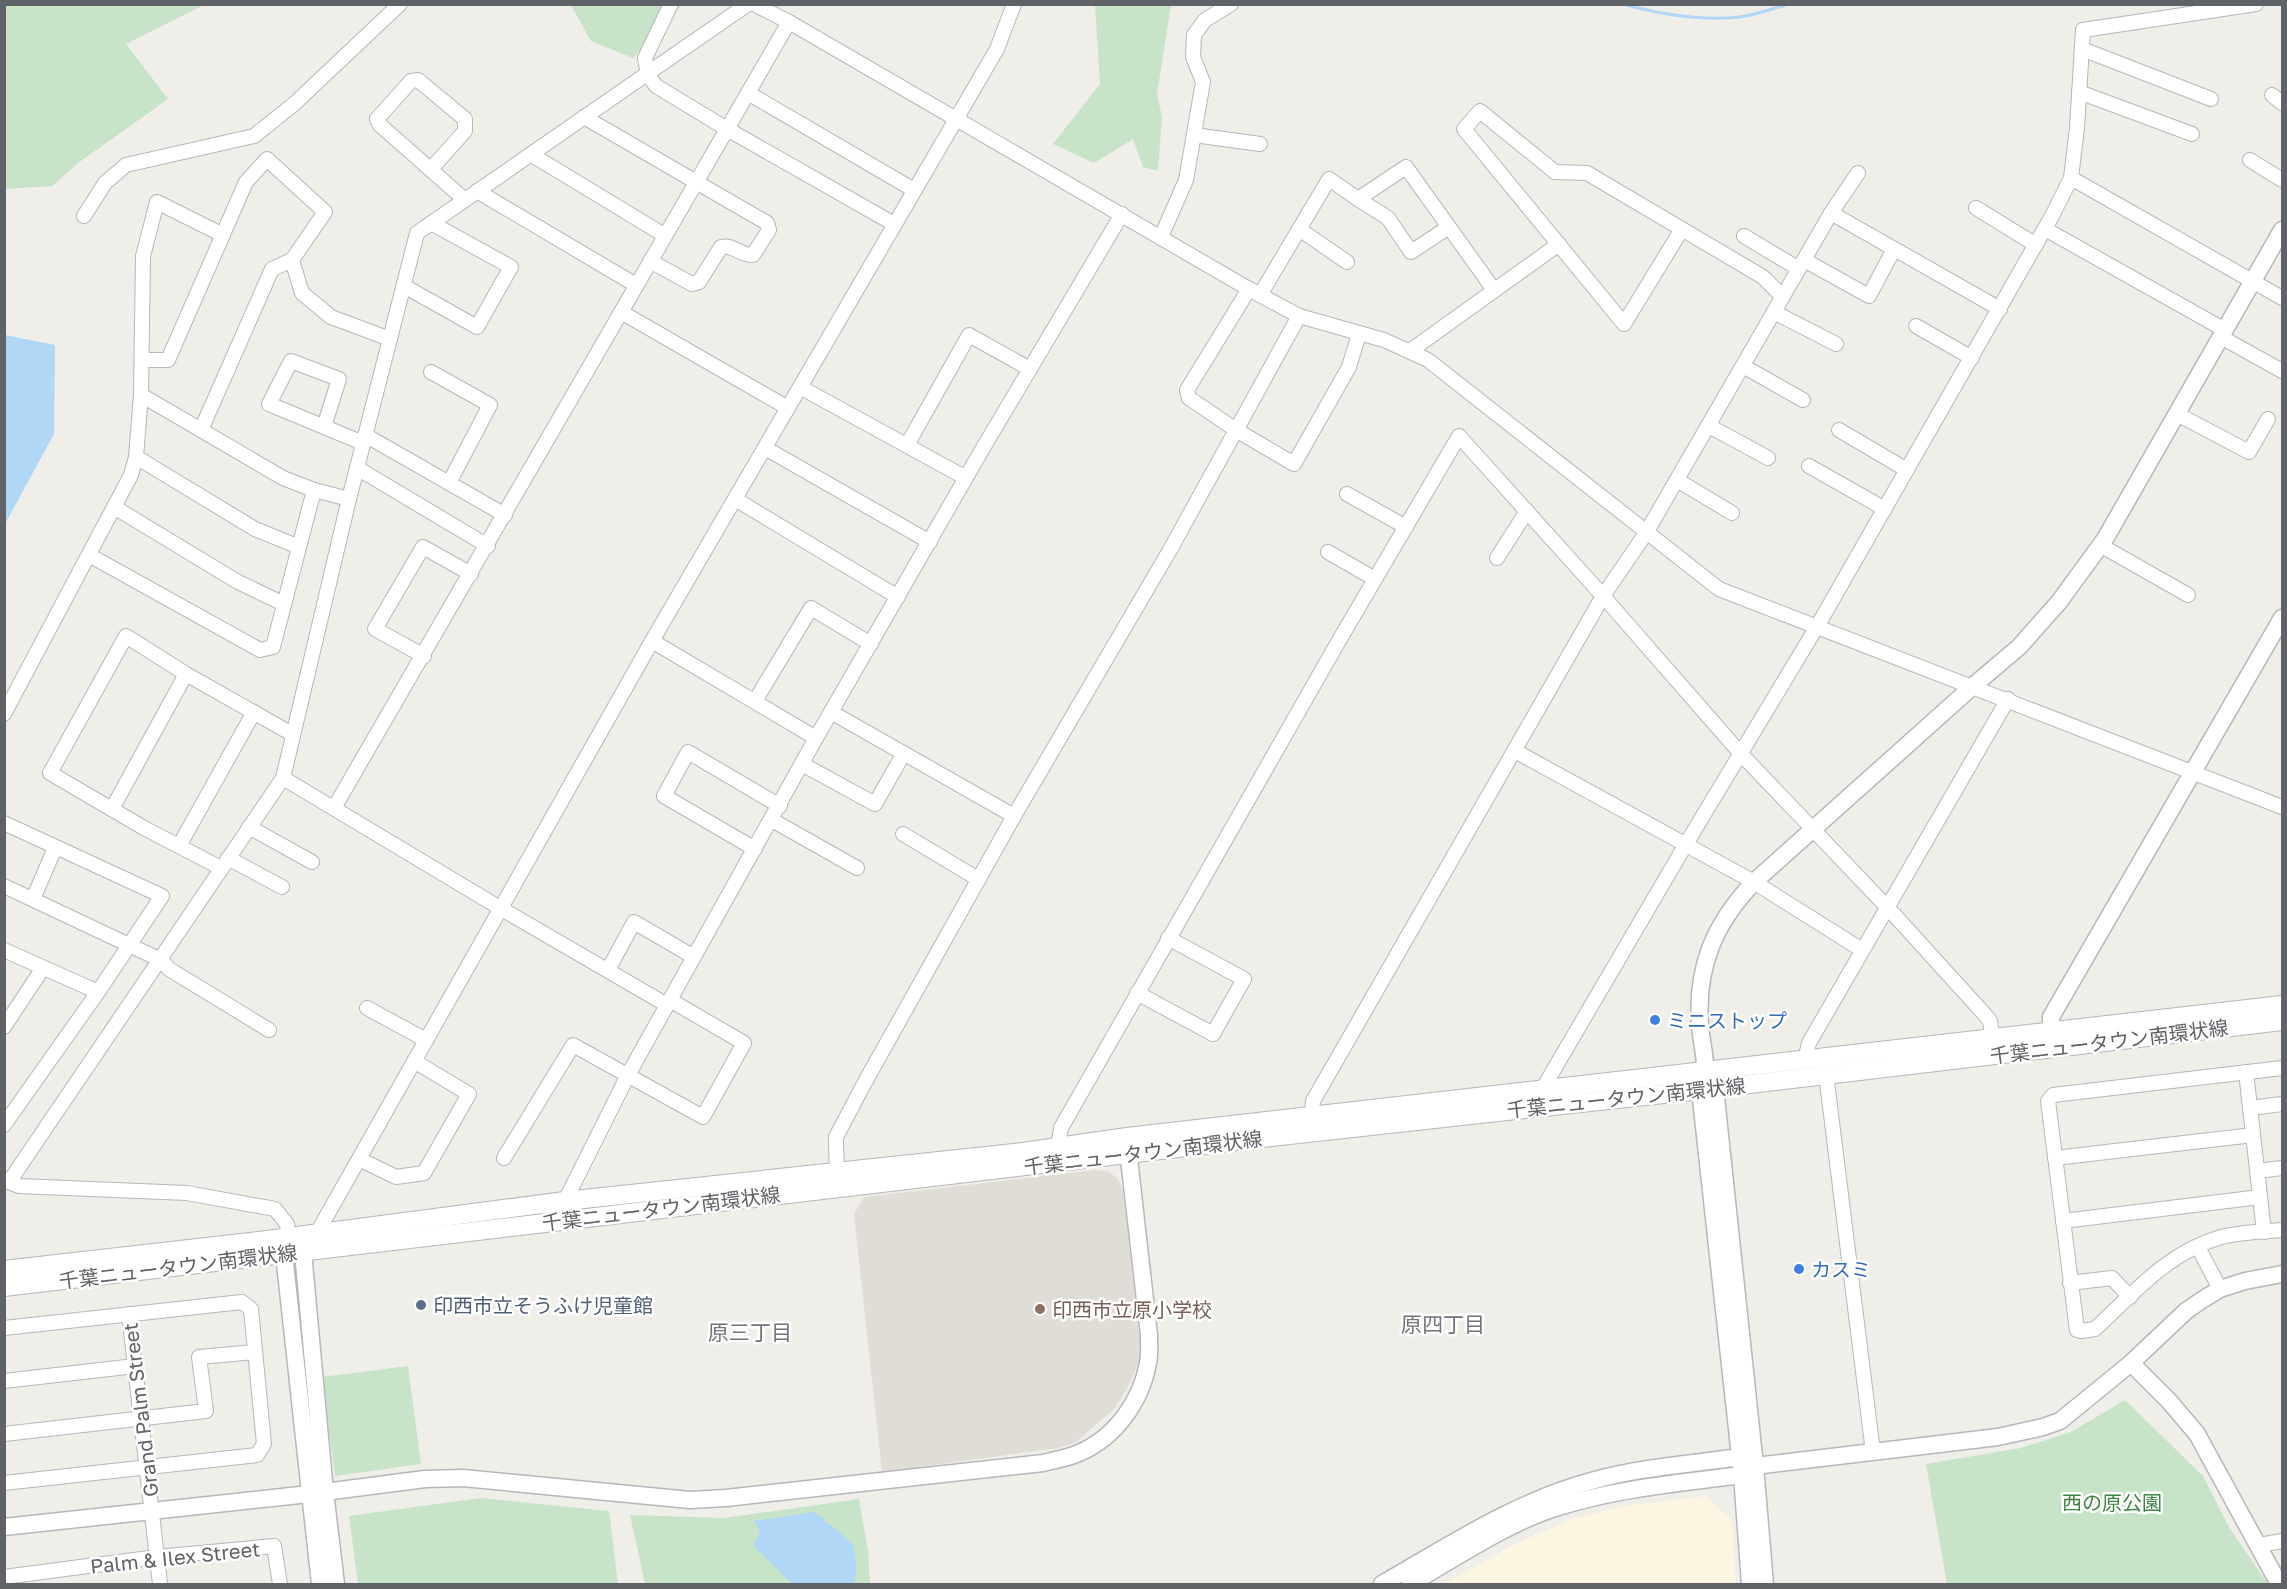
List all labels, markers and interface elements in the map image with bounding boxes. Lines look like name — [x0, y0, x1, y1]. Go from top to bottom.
place label: ミニストップ — [1667, 1008, 1787, 1032]
marker: ミニストップ — [1648, 1013, 1662, 1027]
street label: 千葉ニュータウン南環状線 — [1988, 1014, 2230, 1068]
street label: 千葉ニュータウン南環状線 — [1505, 1073, 1747, 1121]
street label: 千葉ニュータウン南環状線 — [1022, 1125, 1264, 1179]
street label: 千葉ニュータウン南環状線 — [540, 1181, 782, 1235]
street label: 千葉ニュータウン南環状線 — [57, 1239, 299, 1293]
place label: カスミ — [1811, 1257, 1871, 1281]
marker: カスミ — [1792, 1262, 1806, 1276]
place label: 印西市立そうふけ児童館 — [433, 1293, 653, 1317]
place label: 印西市立原小学校 — [1052, 1297, 1212, 1321]
marker: 印西市立そうふけ児童館 — [414, 1298, 428, 1312]
marker: 印西市立原小学校 — [1033, 1302, 1047, 1316]
district label: 原四丁目 — [1401, 1311, 1485, 1337]
district label: 原三丁目 — [708, 1319, 792, 1345]
street label: Grand Palm Street — [117, 1322, 163, 1498]
park label: 西の原公園 — [2062, 1490, 2162, 1514]
street label: Palm & Ilex Street — [89, 1536, 261, 1578]

